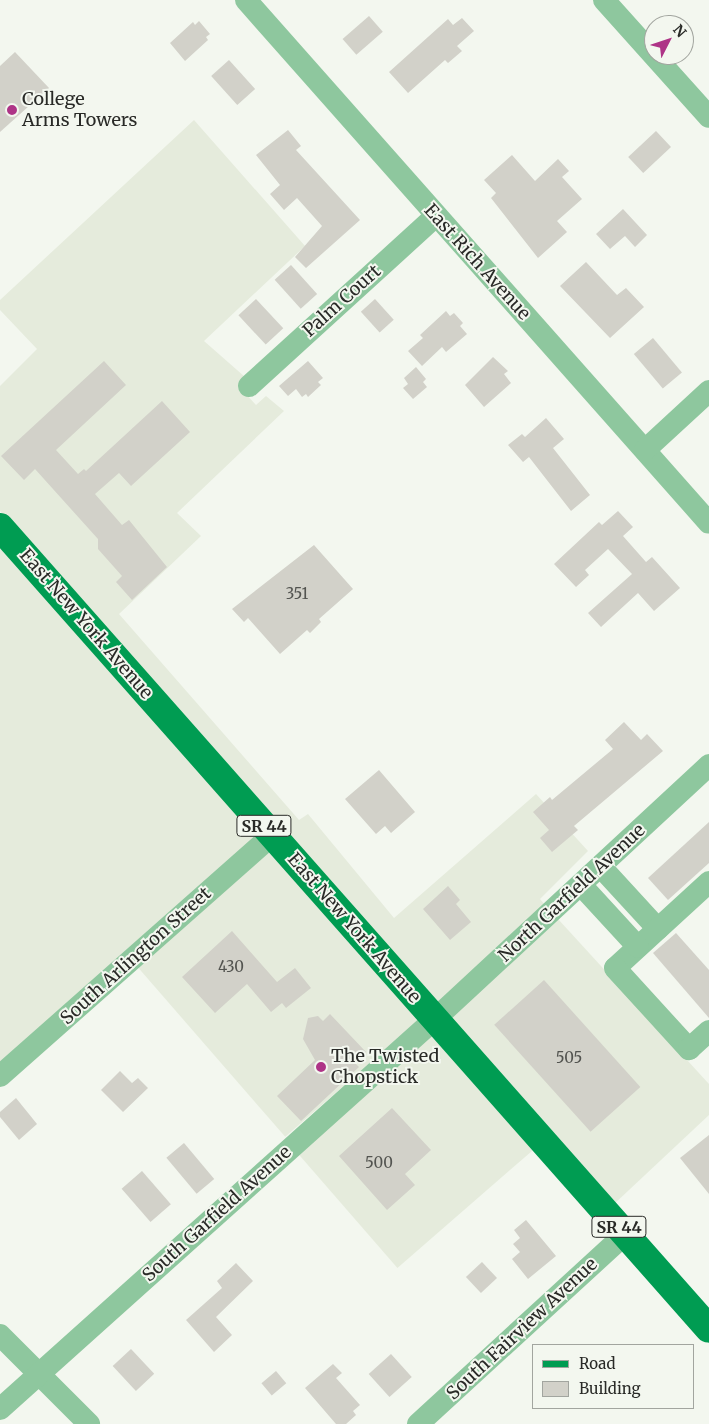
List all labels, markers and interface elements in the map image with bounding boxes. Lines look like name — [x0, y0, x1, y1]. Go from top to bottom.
north arrow — [644, 15, 694, 65]
text: N — [669, 21, 690, 41]
place label: College Arms Towers — [22, 89, 137, 132]
marker: College Arms Towers — [6, 104, 18, 116]
street label: East Rich Avenue — [419, 200, 535, 324]
street label: Palm Court — [299, 260, 385, 342]
street label: East New York Avenue — [15, 545, 157, 703]
house number: 351 — [286, 585, 308, 603]
road number: SR 44 — [235, 812, 293, 839]
street label: North Garfield Avenue — [494, 820, 650, 966]
street label: East New York Avenue — [283, 849, 425, 1007]
street label: South Arlington Street — [56, 883, 216, 1029]
house number: 430 — [218, 958, 244, 976]
place label: The Twisted Chopstick — [331, 1046, 439, 1088]
house number: 505 — [556, 1049, 582, 1067]
marker: The Twisted Chopstick — [315, 1061, 327, 1073]
street label: South Garfield Avenue — [138, 1142, 296, 1286]
house number: 500 — [365, 1154, 393, 1172]
road number: SR 44 — [590, 1214, 648, 1240]
street label: South Fairview Avenue — [442, 1254, 602, 1404]
legend — [532, 1344, 694, 1409]
text: Road — [579, 1354, 615, 1373]
text: Building — [579, 1379, 641, 1398]

